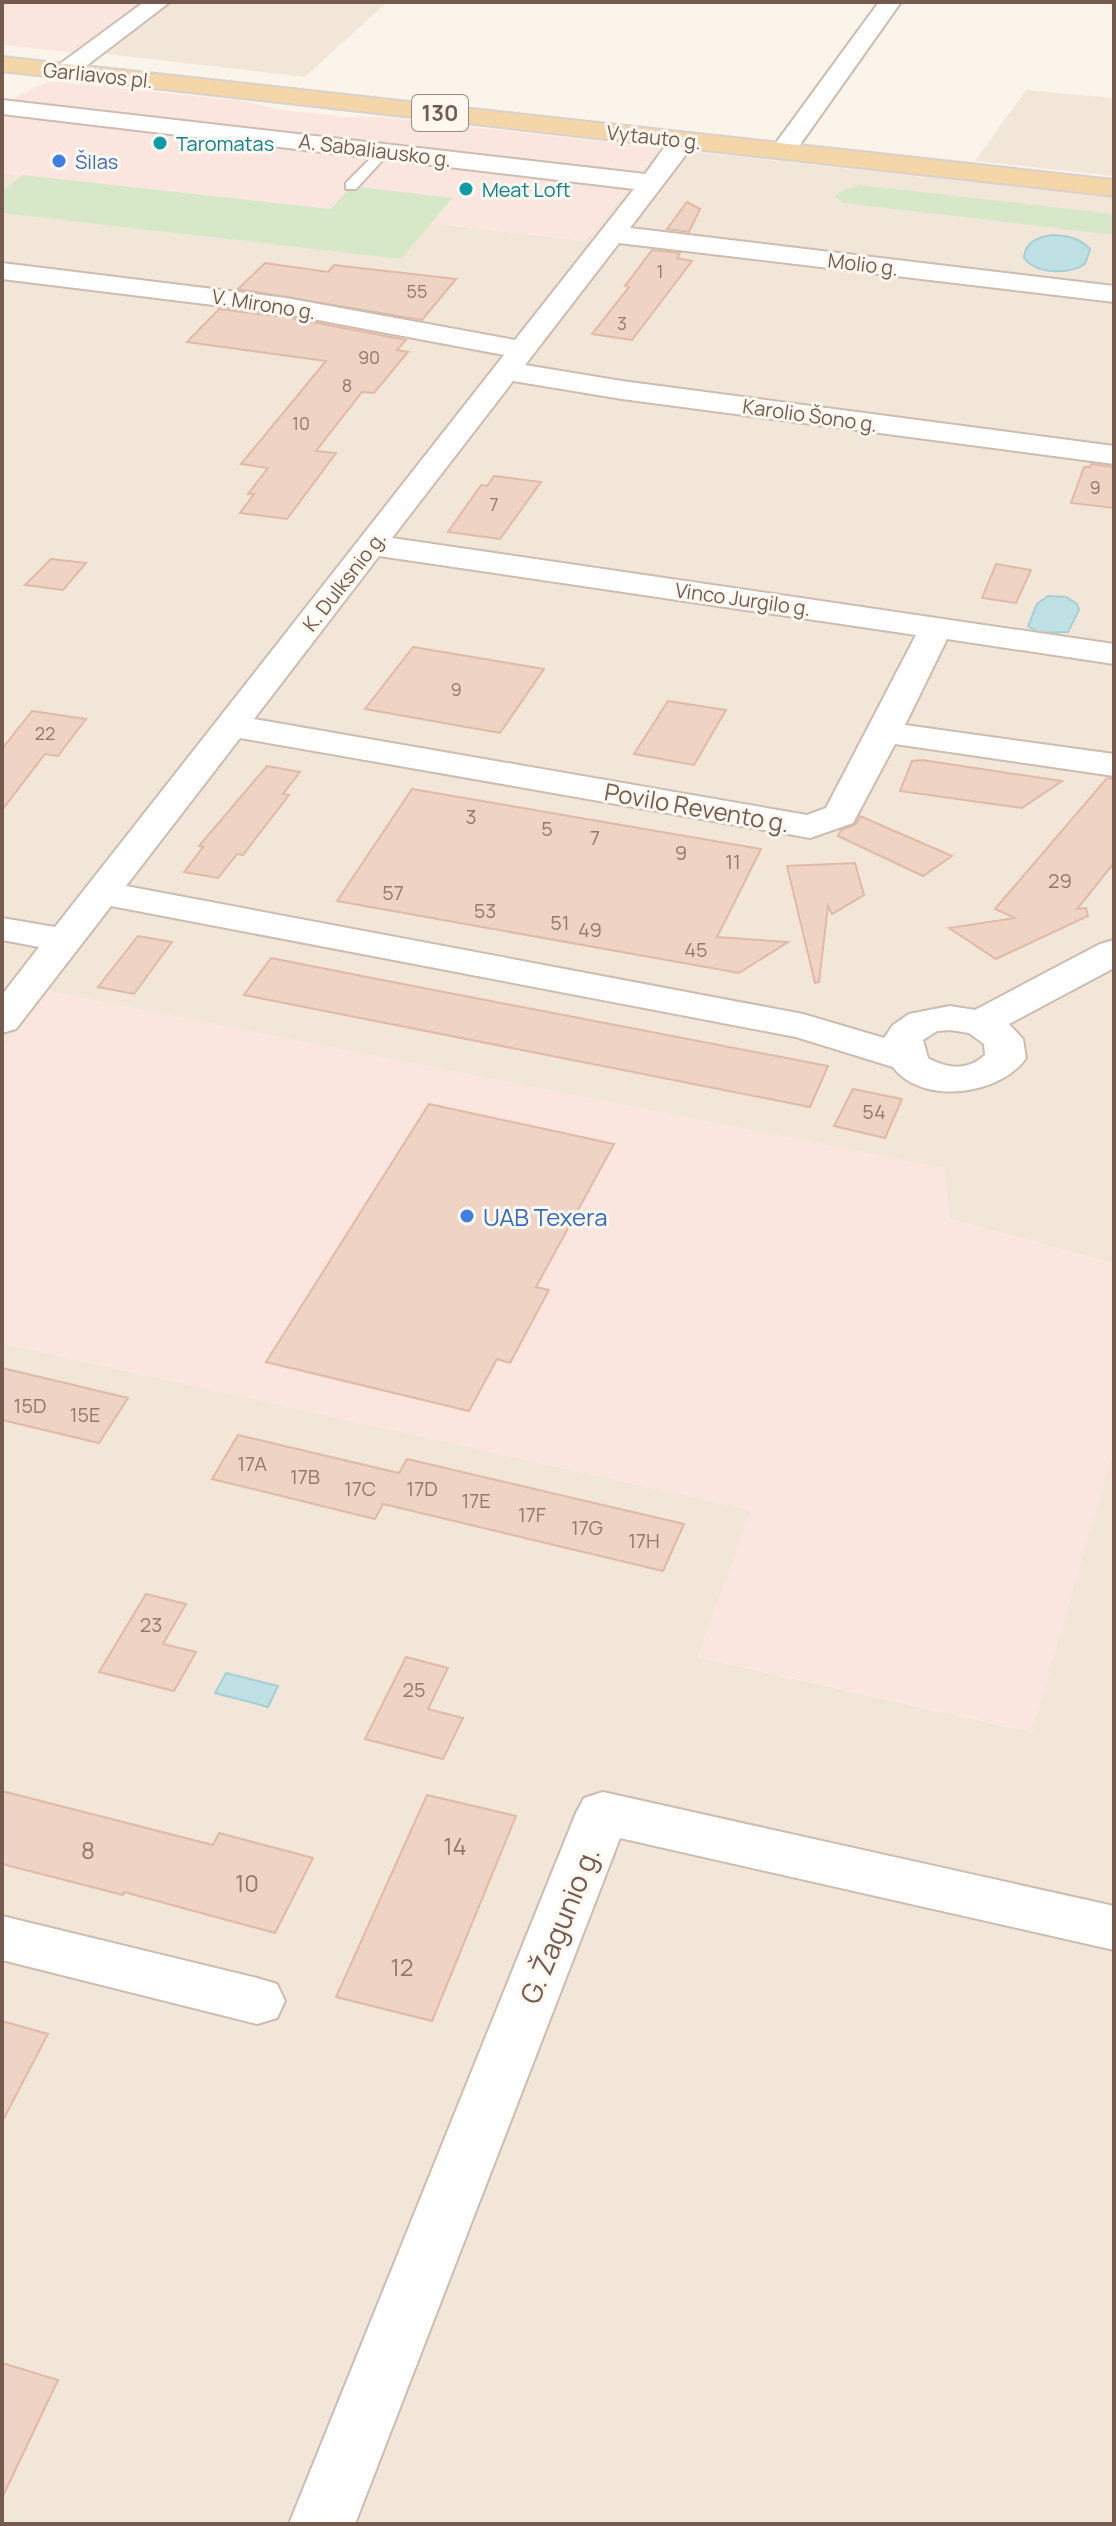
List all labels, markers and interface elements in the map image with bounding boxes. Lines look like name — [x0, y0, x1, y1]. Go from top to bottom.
street label: Garliavos pl. — [42, 56, 154, 94]
road number: 130 — [412, 95, 468, 131]
street label: Vytauto g. — [605, 119, 703, 155]
street label: A. Sabaliausko g. — [297, 127, 453, 173]
place label: Taromatas — [176, 130, 274, 157]
marker: Taromatas — [151, 134, 169, 152]
place label: Šilas — [75, 148, 118, 175]
marker: Šilas — [50, 152, 68, 170]
place label: Meat Loft — [482, 176, 571, 203]
marker: Meat Loft — [457, 180, 475, 198]
street label: Molio g. — [826, 246, 900, 282]
house number: 1 — [656, 259, 664, 283]
house number: 55 — [407, 279, 427, 303]
street label: V. Mirono g. — [210, 282, 318, 326]
house number: 3 — [617, 311, 627, 335]
house number: 90 — [358, 345, 380, 369]
house number: 8 — [342, 373, 352, 397]
street label: Karolio Šono g. — [741, 392, 879, 438]
house number: 10 — [292, 411, 310, 435]
house number: 9 — [1089, 475, 1101, 499]
house number: 7 — [489, 492, 499, 516]
street label: K. Dulksnio g. — [296, 525, 392, 637]
street label: Vinco Jurgilo g. — [673, 576, 813, 622]
house number: 9 — [450, 677, 462, 701]
house number: 22 — [35, 721, 55, 745]
street label: Povilo Revento g. — [602, 774, 792, 840]
house number: 3 — [465, 803, 477, 830]
house number: 5 — [541, 815, 553, 842]
house number: 7 — [590, 824, 600, 851]
house number: 9 — [675, 839, 687, 866]
house number: 11 — [725, 848, 741, 875]
house number: 29 — [1048, 867, 1072, 894]
house number: 57 — [382, 879, 404, 906]
house number: 53 — [474, 897, 496, 924]
house number: 51 — [550, 909, 570, 936]
house number: 49 — [578, 916, 602, 943]
house number: 45 — [684, 936, 708, 963]
house number: 54 — [862, 1098, 886, 1125]
place label: UAB Texera — [483, 1200, 608, 1233]
marker: UAB Texera — [458, 1207, 476, 1225]
house number: 15D — [14, 1392, 46, 1419]
house number: 15E — [70, 1401, 100, 1428]
house number: 17A — [237, 1450, 267, 1477]
house number: 17B — [290, 1463, 320, 1490]
house number: 17C — [344, 1475, 376, 1502]
house number: 17D — [406, 1475, 438, 1502]
house number: 17E — [461, 1487, 491, 1514]
house number: 17F — [518, 1501, 546, 1528]
house number: 17G — [571, 1514, 603, 1541]
house number: 17H — [628, 1527, 660, 1554]
house number: 23 — [140, 1611, 162, 1638]
house number: 25 — [403, 1676, 425, 1703]
house number: 14 — [443, 1829, 467, 1862]
house number: 8 — [81, 1833, 95, 1866]
street label: G. Žagunio g. — [510, 1841, 608, 2009]
house number: 10 — [235, 1866, 259, 1899]
house number: 12 — [390, 1950, 414, 1983]

